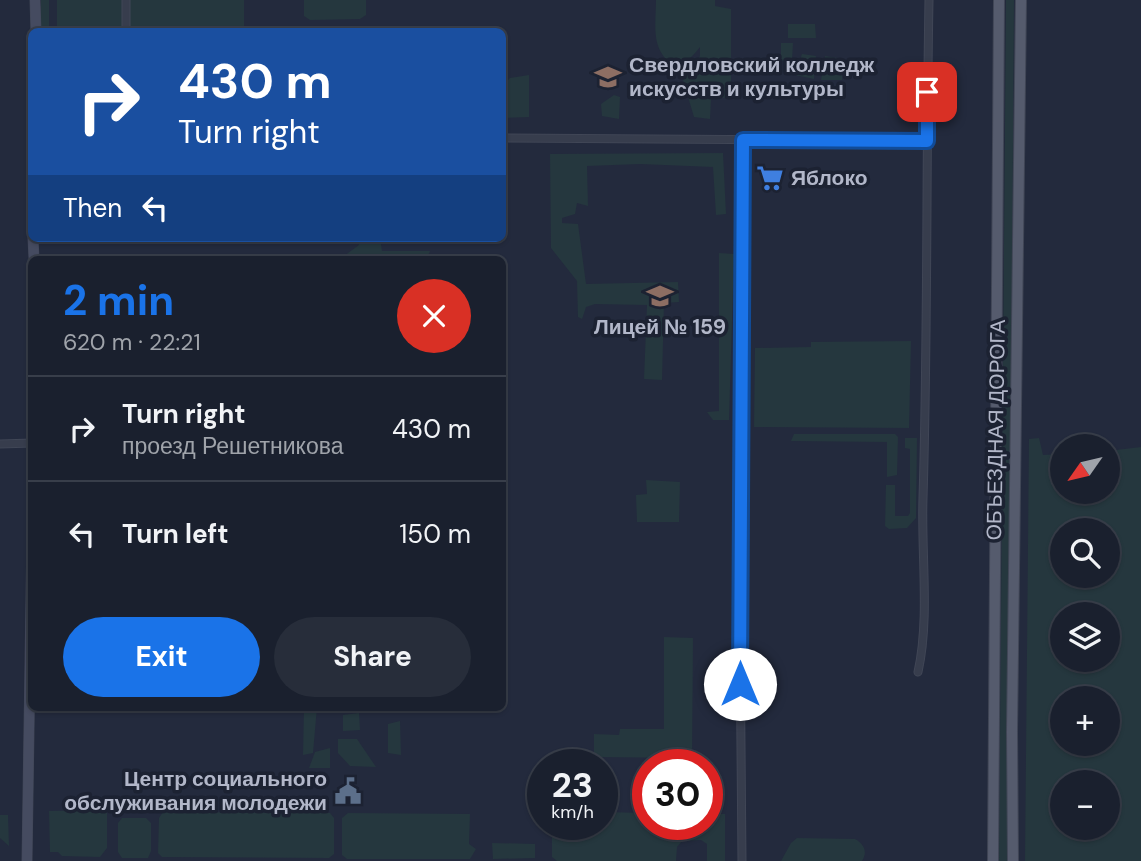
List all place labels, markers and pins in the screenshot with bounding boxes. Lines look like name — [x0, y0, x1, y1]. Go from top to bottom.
place label: Свердловский колледж искусств и культуры — [629, 51, 875, 103]
school or university icon: Свердловский колледж искусств и культуры — [593, 62, 623, 92]
pin — [897, 62, 957, 122]
supermarket icon: Яблоко — [755, 163, 785, 193]
place label: Яблоко — [791, 164, 868, 192]
school or university icon: Лицей № 159 — [645, 281, 675, 311]
place label: Лицей № 159 — [594, 313, 726, 341]
place label: Центр социального обслуживания молодежи — [64, 765, 327, 817]
public building icon: Центр социального обслуживания молодежи — [333, 776, 363, 806]

